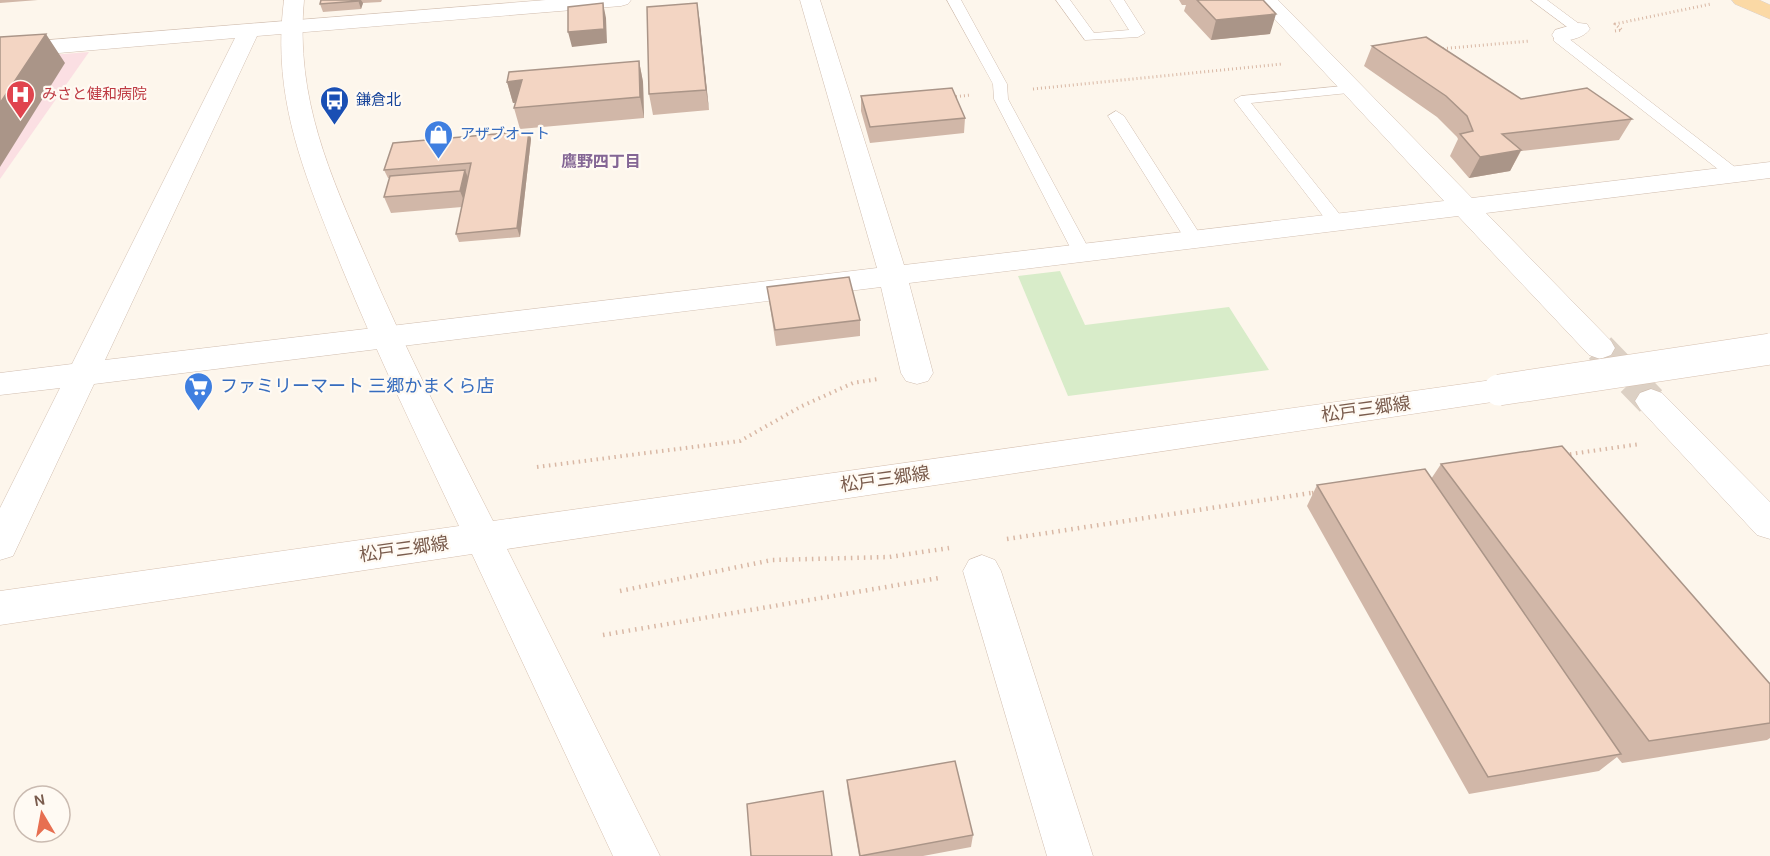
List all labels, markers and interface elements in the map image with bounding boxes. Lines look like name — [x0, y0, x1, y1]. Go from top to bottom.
hospital icon: みさと健和病院 — [5, 78, 37, 120]
bus stop icon: 鎌倉北 — [319, 84, 351, 126]
place label: みさと健和病院 — [42, 85, 147, 103]
place label: 鎌倉北 — [356, 91, 401, 109]
shop icon: アザブオート — [423, 118, 455, 160]
place label: アザブオート — [460, 125, 550, 143]
district label: 鷹野四丁目 — [561, 152, 641, 171]
supermarket icon: ファミリーマート 三郷かまくら店 — [183, 370, 215, 412]
place label: ファミリーマート 三郷かまくら店 — [220, 375, 494, 397]
street label: 松戸三郷線 — [1320, 392, 1412, 426]
street label: 松戸三郷線 — [839, 462, 931, 496]
street label: 松戸三郷線 — [358, 532, 450, 566]
north arrow — [12, 784, 72, 844]
text: N — [32, 789, 47, 810]

